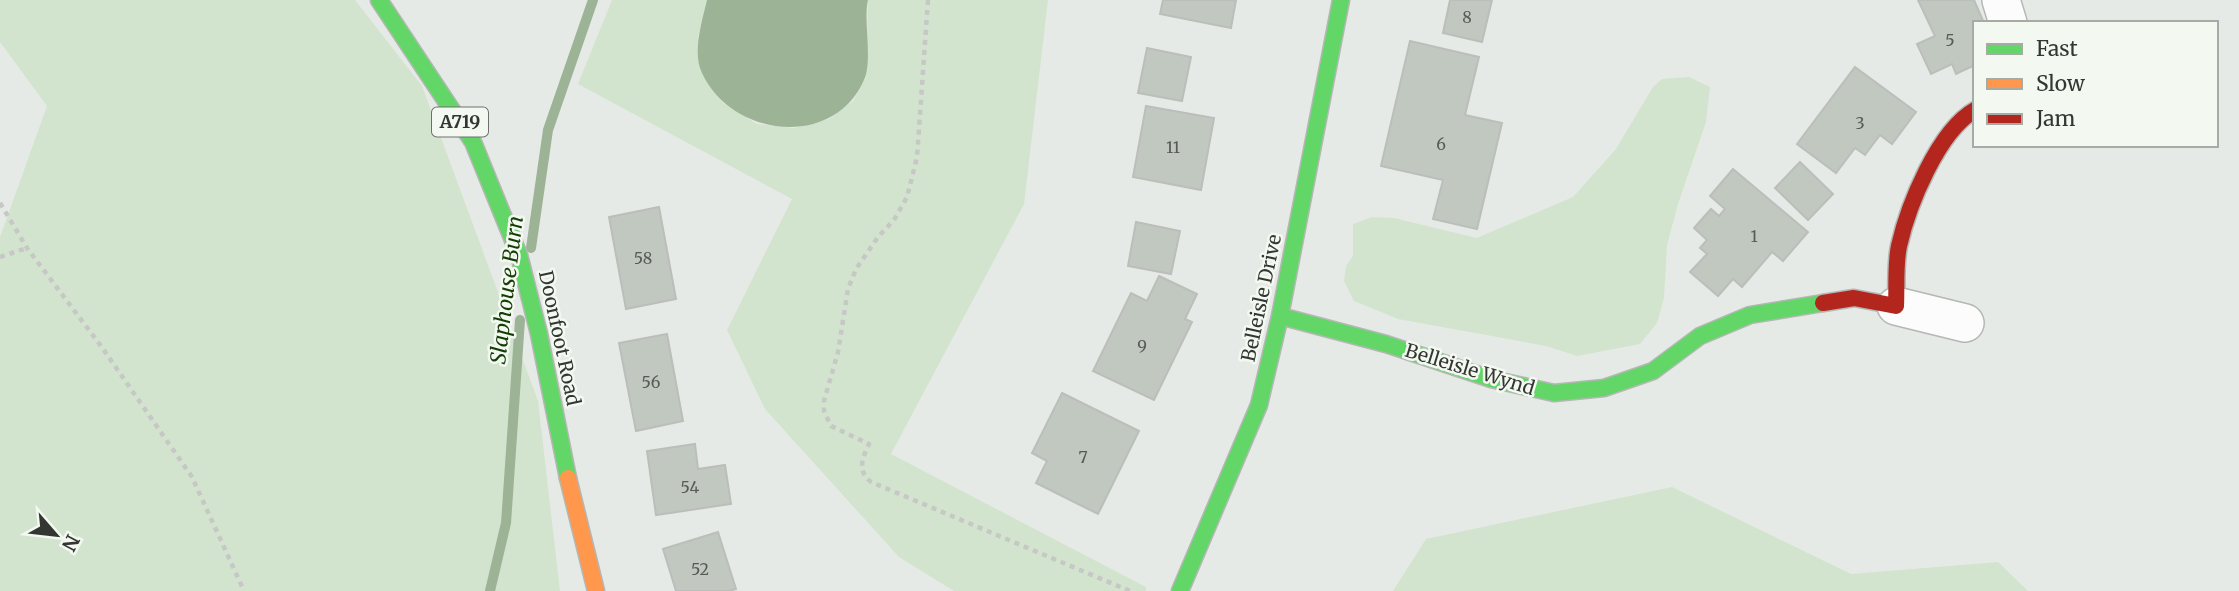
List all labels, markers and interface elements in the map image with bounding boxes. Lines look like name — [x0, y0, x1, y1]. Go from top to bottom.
house number: 8 — [1462, 7, 1472, 27]
legend — [1973, 21, 2218, 147]
house number: 5 — [1945, 30, 1955, 50]
text: Fast — [2036, 35, 2078, 62]
text: Slow — [2036, 70, 2085, 97]
text: Jam — [2035, 105, 2075, 132]
road number: A719 — [432, 107, 488, 136]
house number: 3 — [1855, 113, 1865, 133]
house number: 6 — [1436, 134, 1446, 154]
house number: 11 — [1166, 137, 1180, 157]
water label: Slaphouse Burn — [484, 214, 529, 365]
house number: 1 — [1750, 226, 1758, 246]
street label: Belleisle Drive — [1236, 232, 1286, 364]
house number: 58 — [634, 248, 652, 268]
street label: Doonfoot Road — [534, 268, 586, 408]
house number: 9 — [1137, 336, 1147, 356]
street label: Belleisle Wynd — [1402, 338, 1538, 400]
house number: 56 — [642, 372, 661, 392]
house number: 7 — [1078, 447, 1088, 467]
house number: 54 — [681, 477, 700, 497]
north arrow — [21, 500, 91, 570]
text: N — [57, 531, 85, 555]
house number: 52 — [691, 559, 709, 579]

